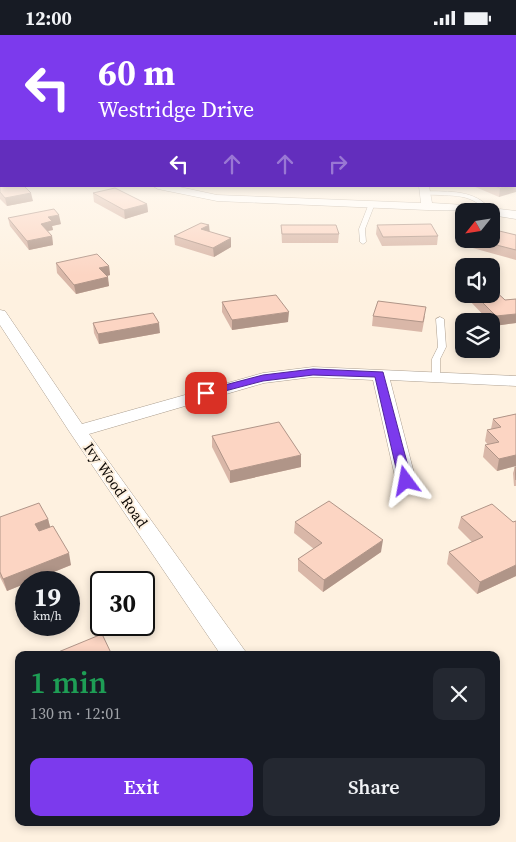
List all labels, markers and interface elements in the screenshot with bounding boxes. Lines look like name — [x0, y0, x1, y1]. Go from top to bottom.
text: 12:00 — [25, 5, 72, 31]
text: 60 m — [98, 49, 175, 97]
icon: left — [15, 55, 80, 120]
text: Westridge Drive — [98, 94, 254, 124]
icon: left — [165, 150, 193, 178]
icon: ahead — [218, 150, 246, 178]
icon: ahead — [271, 150, 299, 178]
icon: right — [324, 150, 352, 178]
north arrow — [455, 203, 500, 247]
map controls — [455, 203, 500, 358]
button: sound — [455, 258, 500, 303]
button: layers — [455, 313, 500, 358]
pin — [185, 372, 227, 414]
icon: arrive — [192, 379, 220, 407]
street label: Ivy Wood Road — [79, 438, 153, 532]
position arrow — [379, 454, 431, 506]
speed limit sign: 30 — [90, 571, 155, 636]
text: 19 — [34, 580, 61, 614]
text: km/h — [33, 608, 62, 624]
text: 1 min — [30, 662, 107, 703]
button: close — [433, 668, 485, 720]
text: 130 m · 12:01 — [30, 702, 121, 724]
button: Exit — [30, 758, 253, 816]
button: Share — [263, 758, 485, 816]

